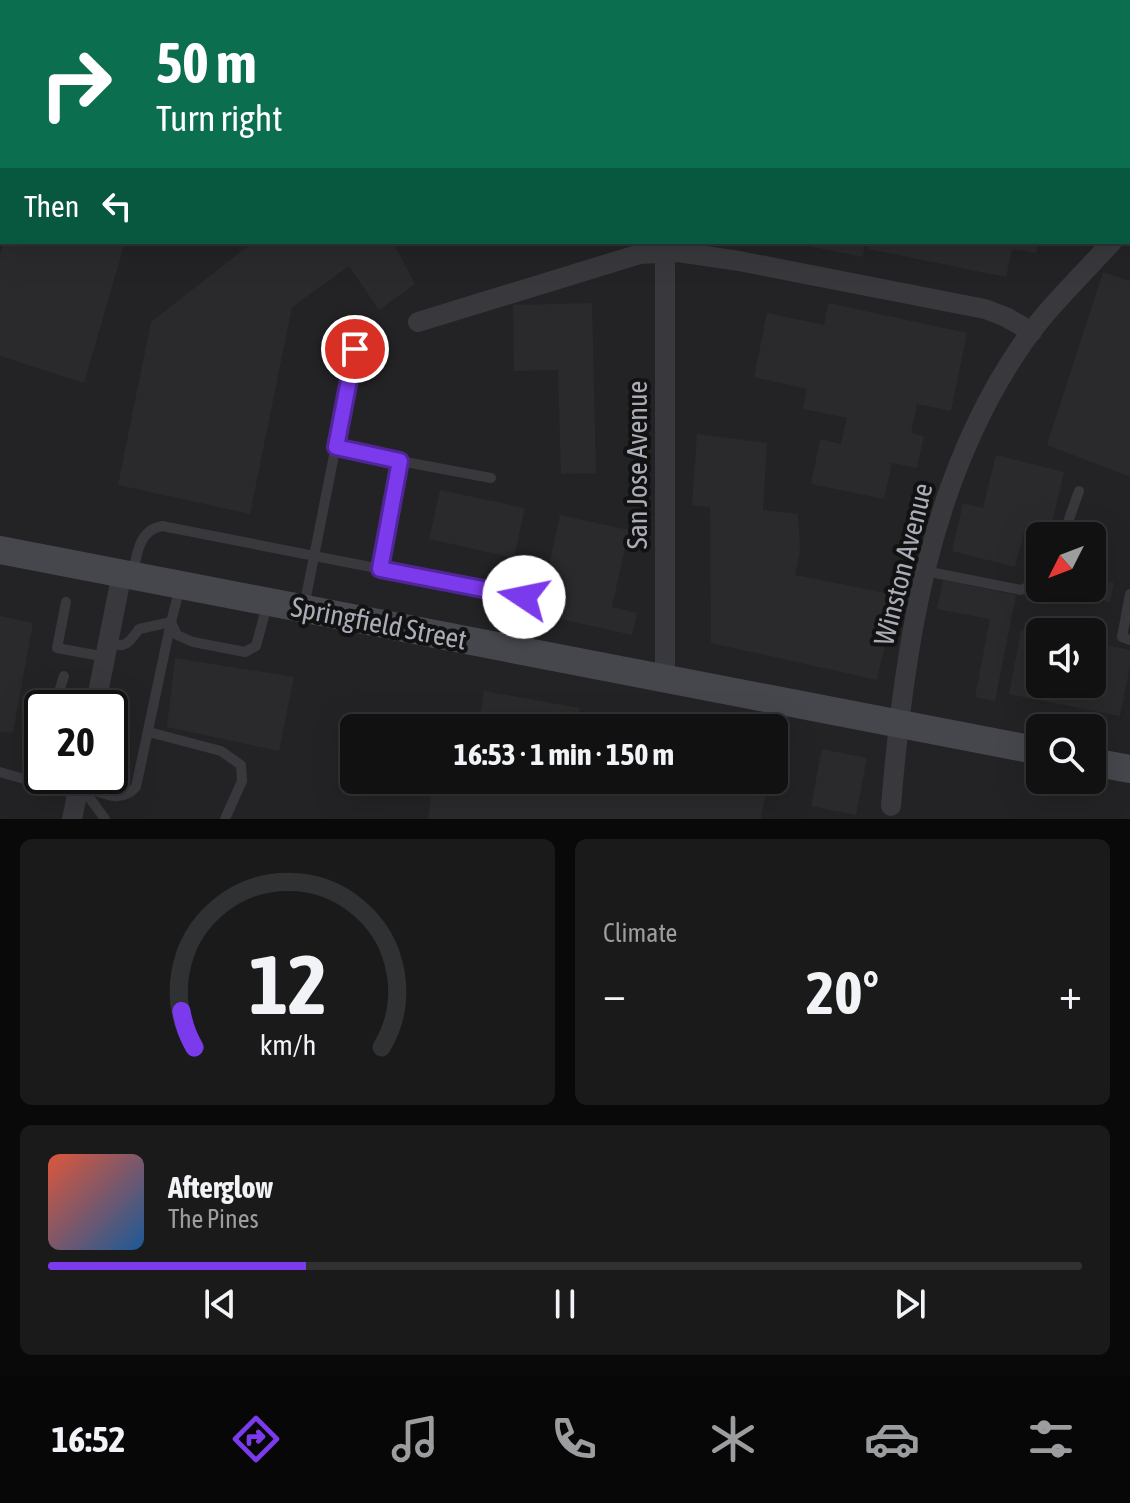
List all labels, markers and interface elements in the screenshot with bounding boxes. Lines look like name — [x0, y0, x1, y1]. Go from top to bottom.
text: 50 m — [156, 31, 257, 95]
icon: right — [24, 32, 128, 136]
text: Turn right — [156, 97, 283, 139]
icon: left — [95, 184, 139, 228]
text: Then — [24, 189, 79, 223]
pin — [321, 315, 389, 383]
icon: arrive — [333, 327, 377, 371]
street label: San Jose Avenue — [621, 381, 653, 549]
street label: Winston Avenue — [867, 480, 939, 648]
north arrow — [1026, 522, 1106, 602]
map controls — [1026, 522, 1106, 794]
position arrow — [482, 555, 566, 639]
street label: Springfield Street — [289, 590, 469, 656]
button: sound — [1026, 618, 1106, 698]
speed limit sign: 20 — [24, 690, 128, 794]
button: search — [1026, 714, 1106, 794]
text: 16:53 · 1 min · 150 m — [454, 737, 674, 771]
text: Climate — [603, 918, 677, 948]
text: 12 — [248, 936, 327, 1032]
text: 20° — [806, 958, 879, 1027]
text: − — [603, 968, 626, 1018]
text: + — [1059, 968, 1082, 1018]
text: km/h — [259, 1028, 316, 1061]
text: Afterglow — [168, 1170, 273, 1204]
text: The Pines — [168, 1204, 259, 1234]
icon: previous — [198, 1282, 242, 1326]
icon: pause — [543, 1282, 587, 1326]
icon: next — [888, 1282, 932, 1326]
icon: directions — [228, 1411, 284, 1467]
icon: music — [387, 1411, 443, 1467]
icon: phone — [546, 1411, 602, 1467]
icon: climate — [705, 1411, 761, 1467]
icon: car — [864, 1411, 920, 1467]
icon: filters — [1023, 1411, 1079, 1467]
text: 16:52 — [51, 1418, 126, 1460]

